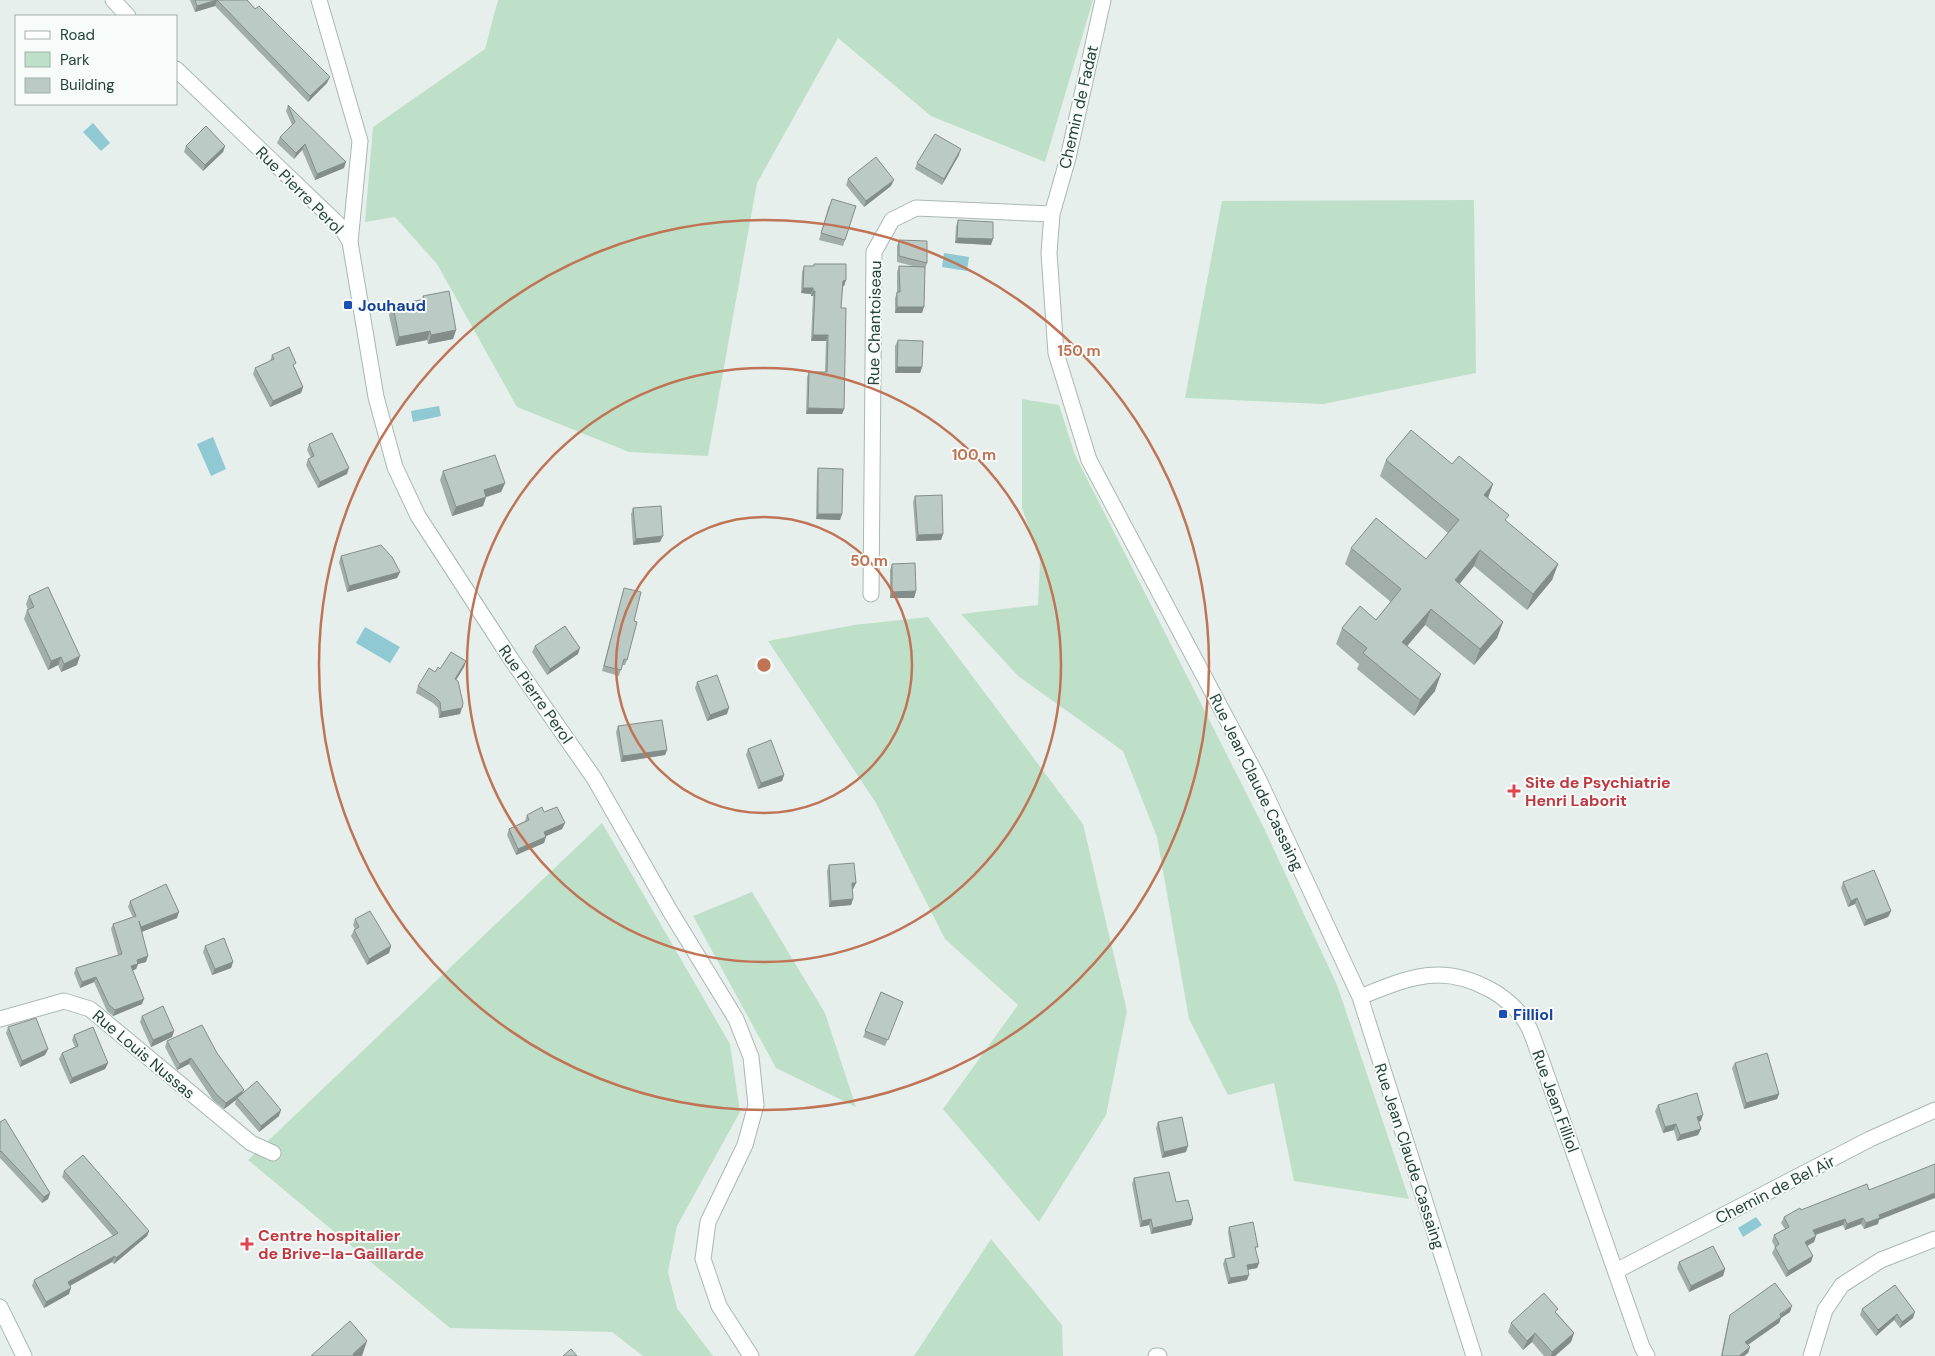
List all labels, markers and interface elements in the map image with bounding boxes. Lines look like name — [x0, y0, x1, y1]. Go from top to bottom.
legend — [15, 15, 178, 105]
text: Road — [60, 25, 95, 45]
street label: Chemin de Fadat — [1054, 43, 1103, 171]
text: Park — [60, 50, 90, 70]
text: Building — [60, 75, 115, 95]
street label: Rue Pierre Perol — [251, 142, 348, 239]
street label: Rue Chantoiseau — [863, 260, 886, 386]
place label: Jouhaud — [358, 295, 426, 316]
marker: Jouhaud — [342, 299, 354, 311]
text: 150 m — [1058, 341, 1101, 361]
text: 100 m — [952, 445, 996, 465]
text: 50 m — [850, 551, 888, 571]
street label: Rue Pierre Perol — [494, 641, 577, 748]
centre of rings — [755, 656, 773, 674]
street label: Rue Jean Claude Cassaing — [1204, 690, 1309, 874]
place label: Site de Psychiatrie Henri Laborit — [1525, 772, 1671, 811]
marker: Site de Psychiatrie Henri Laborit — [1507, 784, 1521, 798]
place label: Filliol — [1513, 1004, 1553, 1025]
street label: Rue Louis Nussas — [88, 1005, 199, 1104]
marker: Filliol — [1497, 1008, 1509, 1020]
street label: Rue Jean Filliol — [1527, 1047, 1584, 1155]
street label: Rue Jean Claude Cassaing — [1369, 1060, 1450, 1252]
street label: Chemin de Bel Air — [1712, 1150, 1839, 1229]
place label: Centre hospitalier de Brive-la-Gaillarde — [258, 1225, 424, 1264]
marker: Centre hospitalier de Brive-la-Gaillarde — [240, 1237, 254, 1251]

